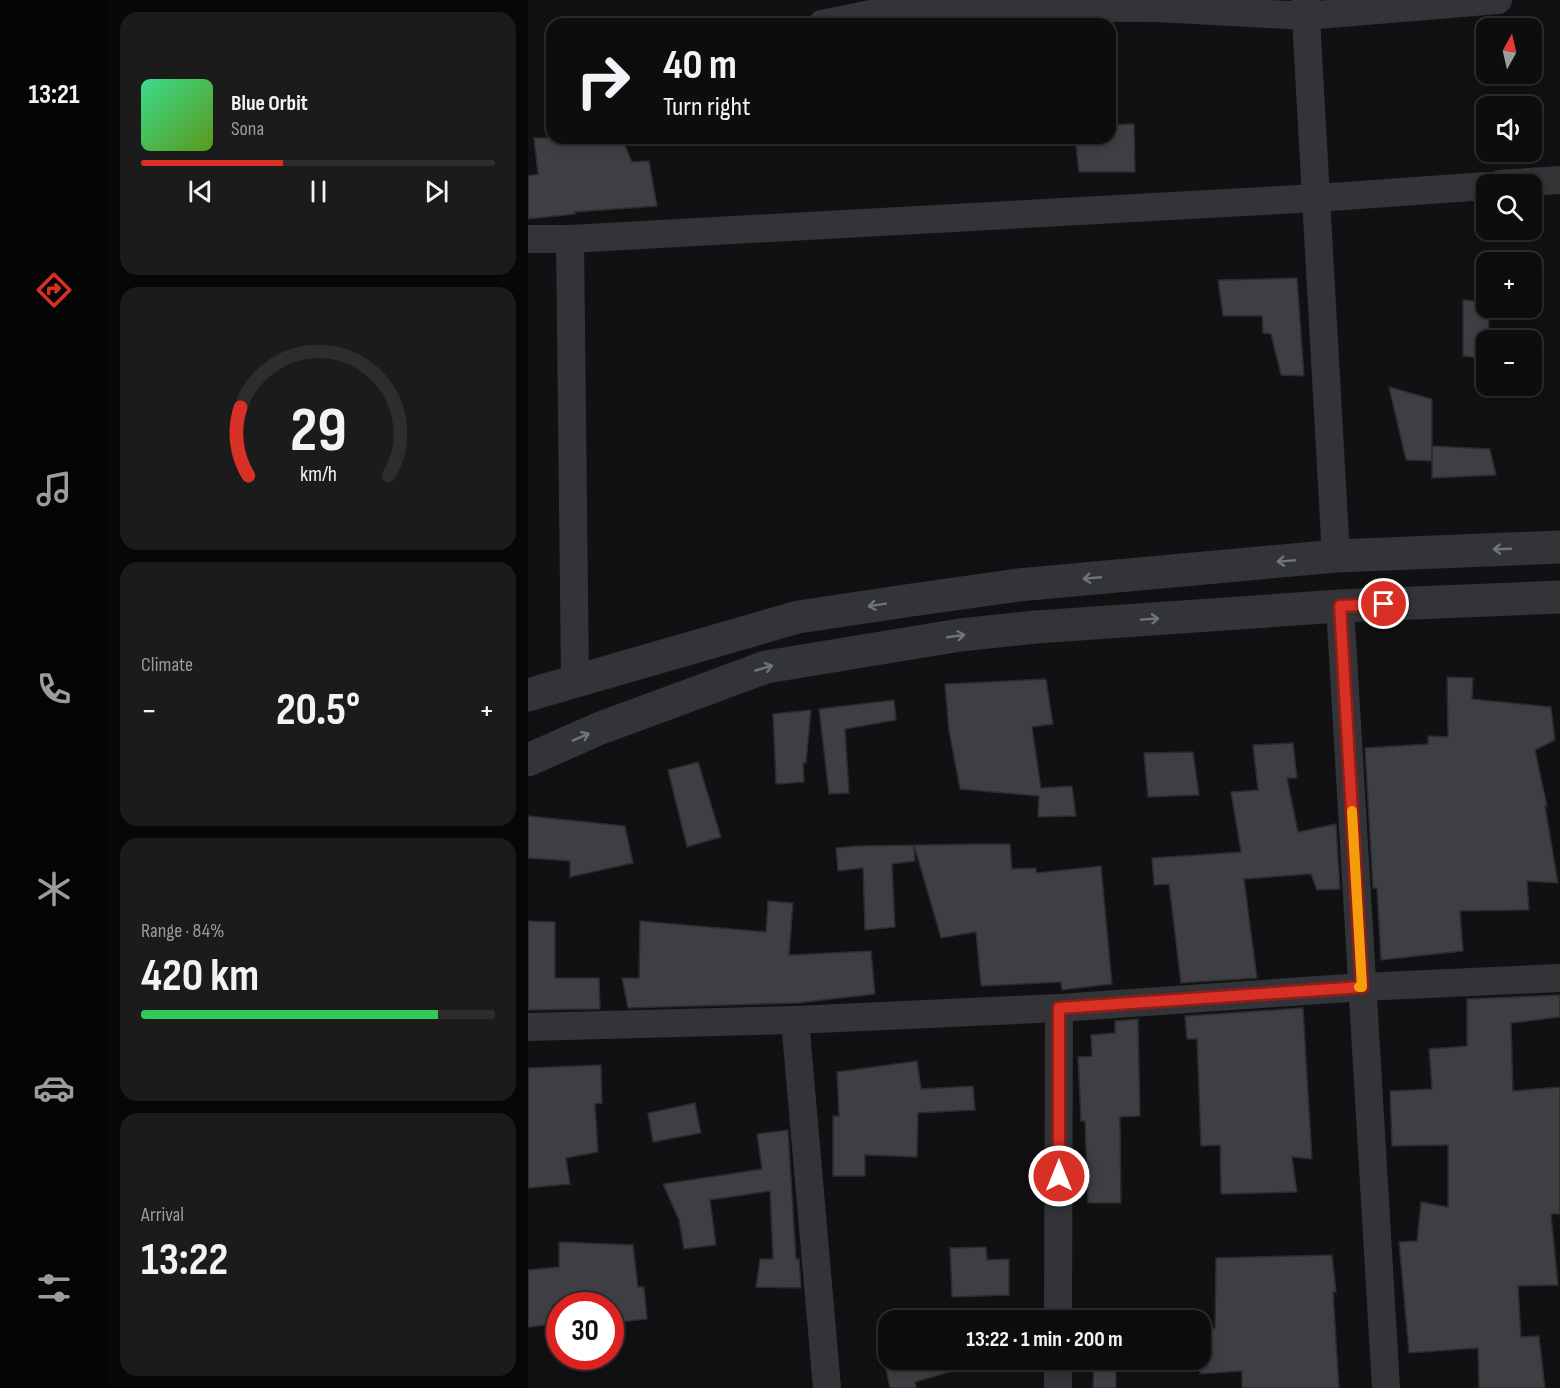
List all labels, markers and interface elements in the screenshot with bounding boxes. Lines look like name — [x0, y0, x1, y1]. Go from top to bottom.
north arrow — [1476, 18, 1542, 84]
map controls — [1476, 18, 1542, 396]
text: 40 m — [663, 40, 737, 91]
icon: right — [564, 42, 642, 120]
text: 13:21 — [28, 79, 80, 111]
text: Blue Orbit — [231, 90, 308, 117]
text: Turn right — [663, 91, 750, 123]
button: sound — [1476, 96, 1542, 162]
text: Sona — [231, 117, 264, 141]
button: search — [1476, 174, 1542, 240]
icon: previous — [184, 175, 217, 208]
icon: pause — [302, 175, 335, 208]
icon: next — [420, 175, 453, 208]
button: + — [1476, 252, 1542, 318]
icon: directions — [33, 269, 75, 311]
button: − — [1476, 330, 1542, 396]
text: 29 — [290, 394, 346, 469]
text: km/h — [299, 462, 337, 487]
icon: music — [33, 468, 75, 510]
one-way arrow — [1492, 544, 1512, 555]
one-way arrow — [1276, 556, 1296, 567]
one-way arrow — [1082, 573, 1102, 584]
pin — [1358, 578, 1409, 629]
icon: arrive — [1367, 587, 1400, 620]
one-way arrow — [868, 600, 888, 611]
one-way arrow — [1140, 613, 1160, 624]
one-way arrow — [946, 631, 966, 642]
text: Climate — [141, 653, 193, 677]
one-way arrow — [754, 662, 773, 674]
icon: phone — [33, 668, 75, 710]
text: 20.5° — [276, 683, 360, 738]
text: − — [141, 691, 157, 731]
text: + — [479, 691, 495, 731]
one-way arrow — [572, 730, 590, 742]
icon: climate — [33, 868, 75, 910]
text: Range · 84% — [141, 919, 225, 943]
text: 420 km — [141, 949, 259, 1004]
icon: car — [33, 1067, 75, 1109]
position arrow — [1027, 1144, 1091, 1208]
text: Arrival — [141, 1203, 184, 1227]
text: 13:22 — [141, 1233, 228, 1288]
icon: filters — [33, 1267, 75, 1309]
speed limit sign: 30 — [546, 1292, 624, 1370]
text: 13:22 · 1 min · 200 m — [966, 1326, 1123, 1353]

